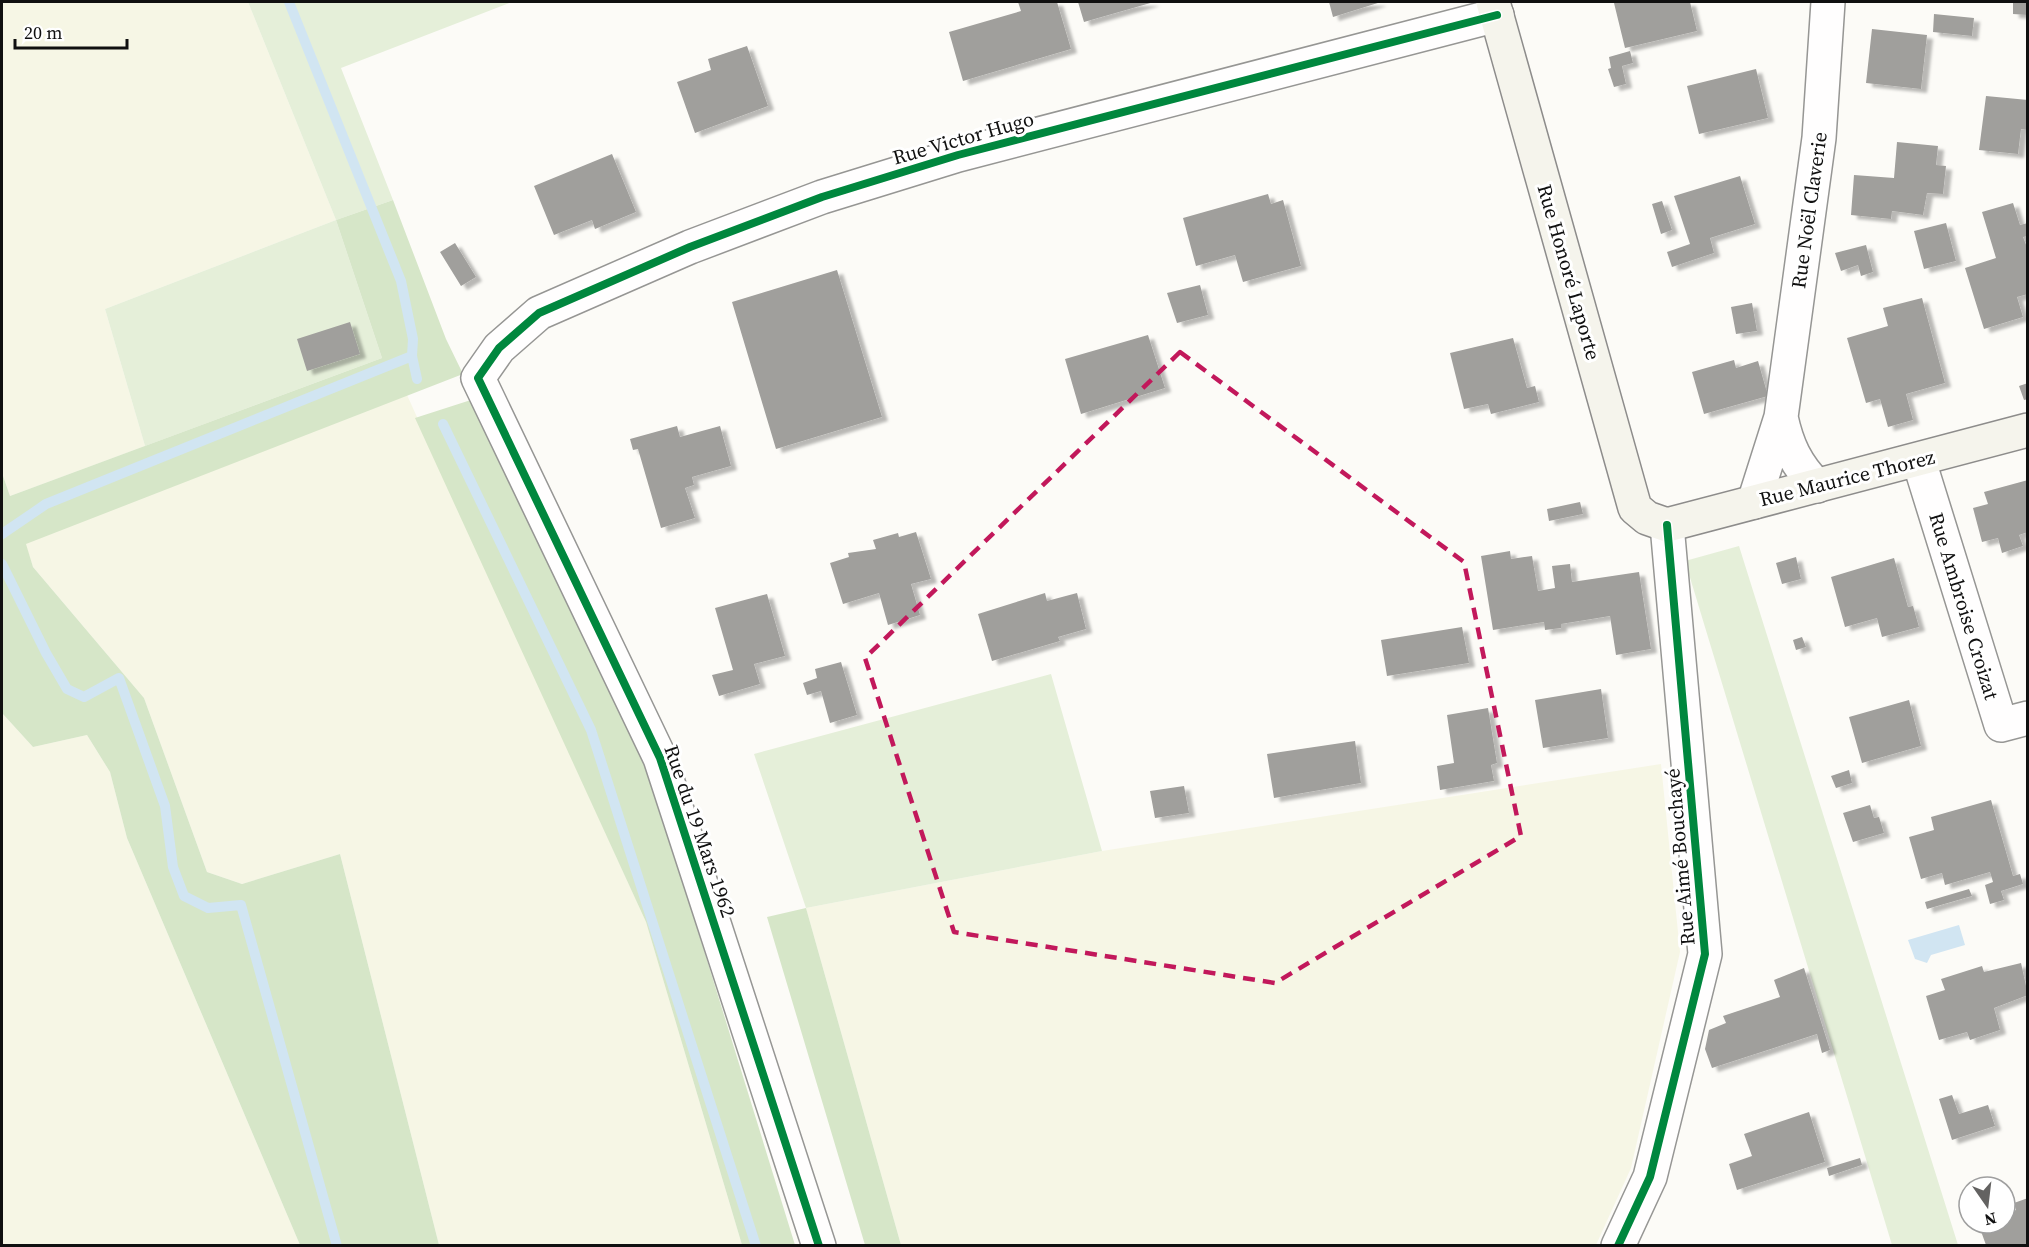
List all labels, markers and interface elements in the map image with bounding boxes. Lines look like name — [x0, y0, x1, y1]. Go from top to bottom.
scale bar — [15, 12, 128, 50]
text: 20 m — [24, 20, 62, 45]
street label: Rue Victor Hugo — [889, 104, 1037, 172]
street label: Rue Noël Claverie — [1784, 130, 1834, 290]
street label: Rue Honoré Laporte — [1531, 181, 1607, 363]
street label: Rue Maurice Thorez — [1756, 443, 1938, 513]
street label: Rue Ambroise Croizat — [1922, 509, 2006, 703]
street label: Rue du 19 Mars 1962 — [657, 741, 743, 921]
street label: Rue Aimé Bouchayé — [1658, 767, 1702, 947]
north arrow — [1957, 1175, 2017, 1235]
text: N — [1982, 1207, 1999, 1232]

